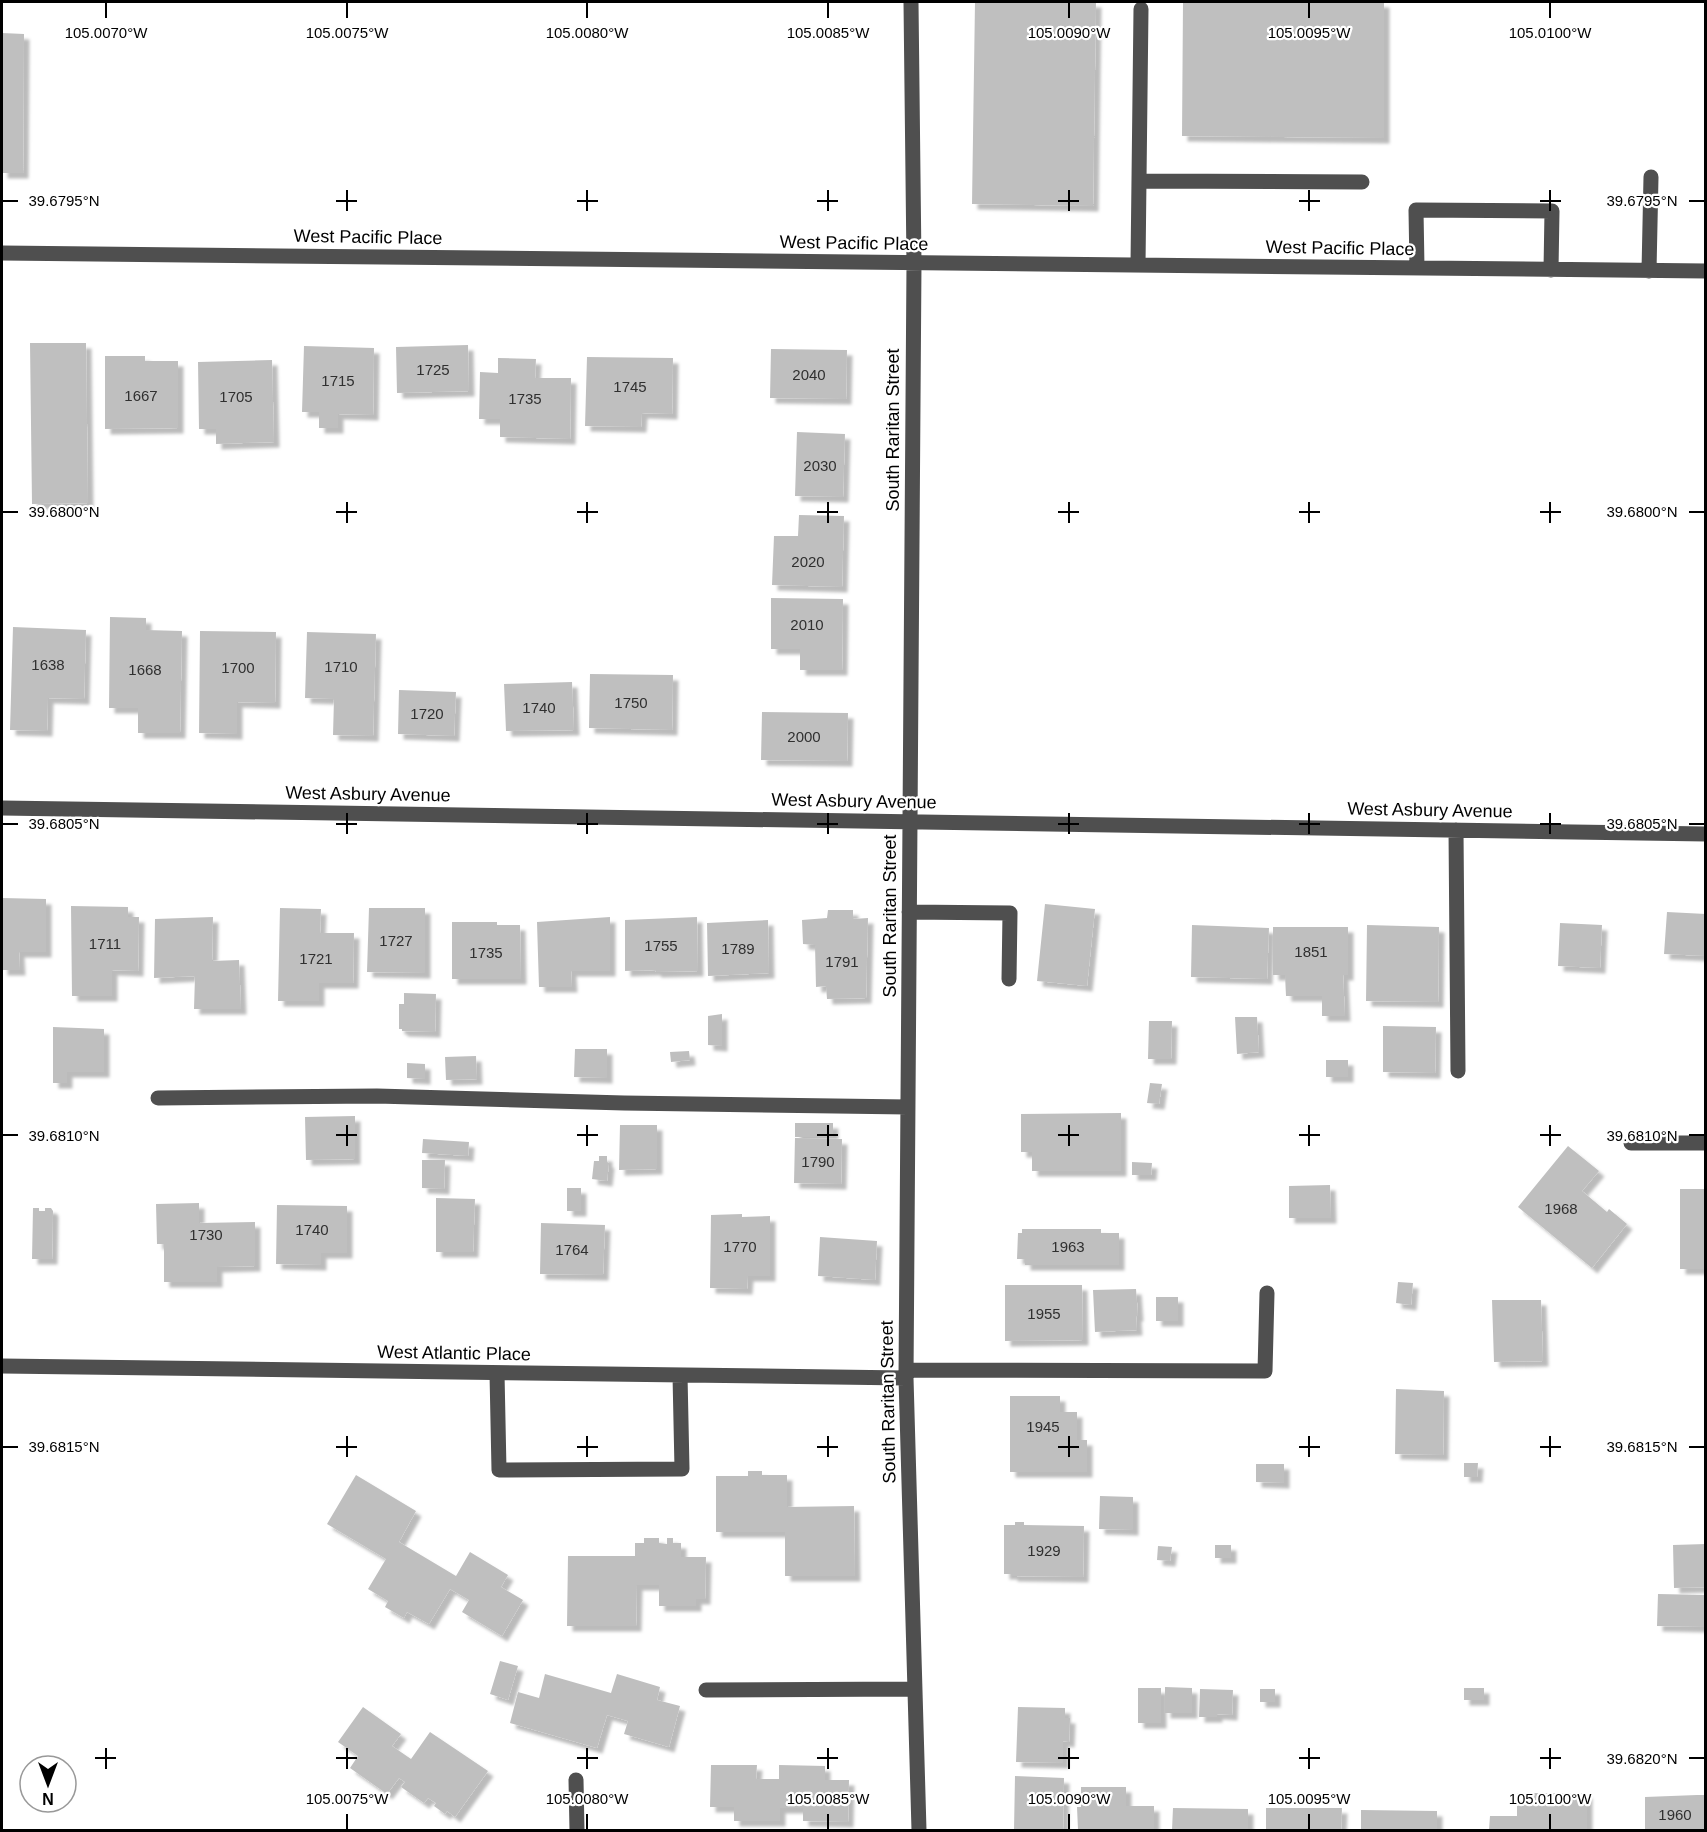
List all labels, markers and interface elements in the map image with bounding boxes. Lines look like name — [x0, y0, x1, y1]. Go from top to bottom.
text: 105.0070°W — [65, 24, 148, 41]
text: 105.0075°W — [306, 24, 389, 41]
text: 105.0080°W — [546, 24, 629, 41]
text: 105.0085°W — [787, 24, 870, 41]
text: 105.0090°W — [1028, 24, 1111, 41]
text: 105.0095°W — [1268, 24, 1351, 41]
text: 105.0100°W — [1509, 24, 1592, 41]
text: 39.6795°N — [28, 192, 100, 209]
text: 39.6795°N — [1606, 192, 1678, 209]
street label: West Pacific Place — [293, 226, 443, 248]
street label: West Pacific Place — [779, 232, 929, 254]
street label: West Pacific Place — [1265, 237, 1415, 259]
street label: South Raritan Street — [883, 348, 903, 512]
house number: 1725 — [416, 361, 450, 378]
house number: 2040 — [792, 366, 826, 383]
house number: 1715 — [321, 372, 355, 389]
house number: 1745 — [613, 378, 647, 395]
house number: 1667 — [124, 387, 158, 404]
house number: 1705 — [219, 388, 253, 405]
house number: 1735 — [508, 390, 542, 407]
house number: 2030 — [803, 457, 837, 474]
text: 39.6800°N — [28, 503, 100, 520]
text: 39.6800°N — [1606, 503, 1678, 520]
house number: 2020 — [791, 553, 825, 570]
house number: 2010 — [790, 616, 824, 633]
house number: 1638 — [31, 656, 65, 673]
house number: 1710 — [324, 658, 358, 675]
house number: 1700 — [221, 659, 255, 676]
house number: 1668 — [128, 661, 162, 678]
house number: 1750 — [614, 694, 648, 711]
house number: 1740 — [522, 699, 556, 716]
house number: 1720 — [410, 705, 444, 722]
house number: 2000 — [787, 728, 821, 745]
street label: West Asbury Avenue — [285, 783, 451, 805]
street label: West Asbury Avenue — [771, 790, 937, 812]
street label: West Asbury Avenue — [1347, 799, 1513, 821]
text: 39.6805°N — [28, 815, 100, 832]
text: 39.6805°N — [1606, 815, 1678, 832]
street label: South Raritan Street — [880, 834, 900, 998]
house number: 1727 — [379, 932, 413, 949]
house number: 1711 — [89, 935, 121, 952]
house number: 1755 — [644, 937, 678, 954]
house number: 1789 — [721, 940, 755, 957]
house number: 1851 — [1294, 943, 1328, 960]
house number: 1735 — [469, 944, 503, 961]
house number: 1721 — [299, 950, 333, 967]
house number: 1791 — [825, 953, 859, 970]
text: 39.6810°N — [28, 1127, 100, 1144]
text: 39.6810°N — [1606, 1127, 1678, 1144]
house number: 1790 — [801, 1153, 835, 1170]
house number: 1968 — [1544, 1200, 1578, 1217]
house number: 1740 — [295, 1221, 329, 1238]
house number: 1730 — [189, 1226, 223, 1243]
house number: 1770 — [723, 1238, 757, 1255]
house number: 1963 — [1051, 1238, 1085, 1255]
house number: 1764 — [555, 1241, 589, 1258]
house number: 1955 — [1027, 1305, 1061, 1322]
street label: South Raritan Street — [877, 1320, 899, 1484]
street label: West Atlantic Place — [377, 1342, 531, 1364]
house number: 1945 — [1026, 1418, 1060, 1435]
text: 39.6815°N — [28, 1438, 100, 1455]
text: 39.6815°N — [1606, 1438, 1678, 1455]
house number: 1929 — [1027, 1542, 1061, 1559]
text: 39.6820°N — [1606, 1750, 1678, 1767]
north arrow — [18, 1754, 78, 1814]
text: N — [42, 1790, 54, 1807]
text: 105.0075°W — [306, 1790, 389, 1807]
text: 105.0080°W — [546, 1790, 629, 1807]
text: 105.0085°W — [787, 1790, 870, 1807]
text: 105.0090°W — [1028, 1790, 1111, 1807]
text: 105.0095°W — [1268, 1790, 1351, 1807]
text: 105.0100°W — [1509, 1790, 1592, 1807]
house number: 1960 — [1658, 1806, 1692, 1823]

